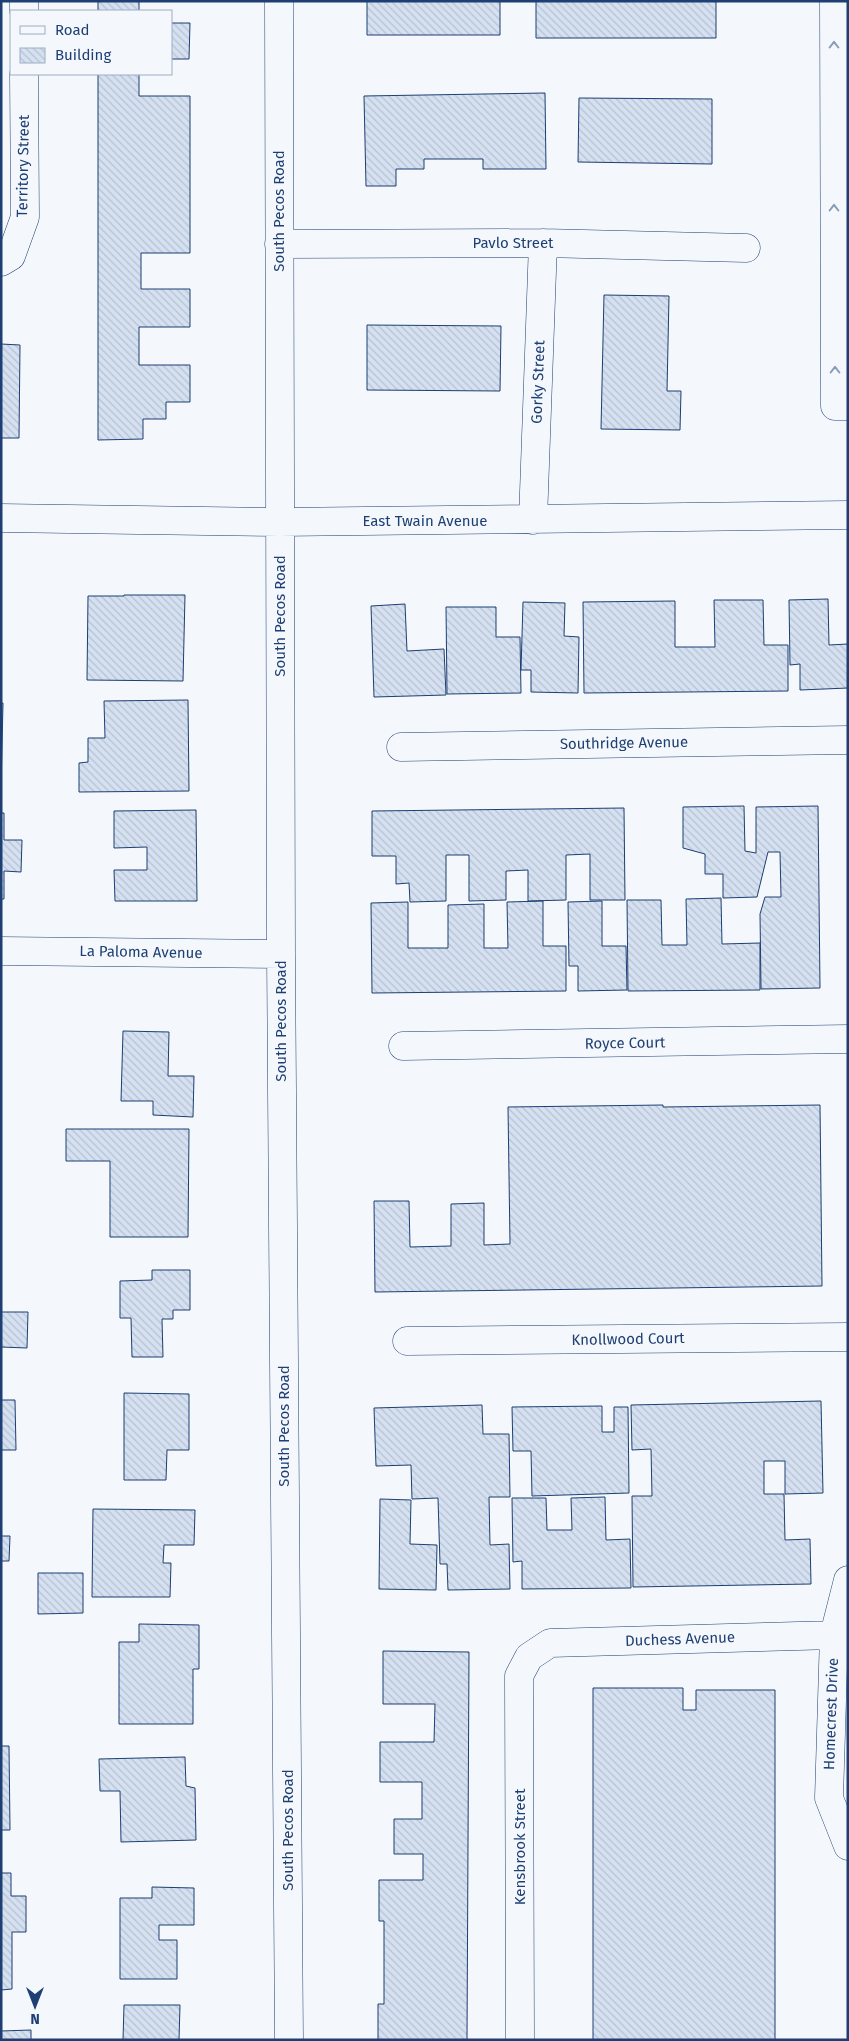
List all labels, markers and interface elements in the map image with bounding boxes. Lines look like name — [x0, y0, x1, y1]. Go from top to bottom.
legend — [10, 10, 172, 75]
text: Road — [55, 21, 90, 39]
one-way arrow — [829, 41, 839, 48]
text: Building — [55, 46, 111, 64]
street label: Territory Street — [13, 114, 33, 218]
street label: South Pecos Road — [270, 150, 288, 272]
one-way arrow — [829, 203, 839, 211]
street label: Pavlo Street — [473, 234, 554, 252]
street label: Gorky Street — [528, 339, 548, 424]
one-way arrow — [830, 366, 840, 374]
street label: East Twain Avenue — [362, 512, 488, 530]
street label: South Pecos Road — [271, 555, 289, 677]
street label: Southridge Avenue — [560, 733, 688, 753]
street label: La Paloma Avenue — [79, 942, 203, 962]
street label: South Pecos Road — [272, 960, 290, 1082]
street label: Royce Court — [585, 1033, 666, 1053]
street label: Knollwood Court — [571, 1329, 685, 1349]
street label: South Pecos Road — [275, 1365, 293, 1487]
street label: Duchess Avenue — [625, 1628, 735, 1650]
street label: Homecrest Drive — [820, 1658, 842, 1770]
street label: South Pecos Road — [279, 1769, 297, 1891]
street label: Kensbrook Street — [511, 1788, 529, 1905]
north arrow — [10, 1981, 60, 2031]
text: N — [30, 2010, 40, 2027]

